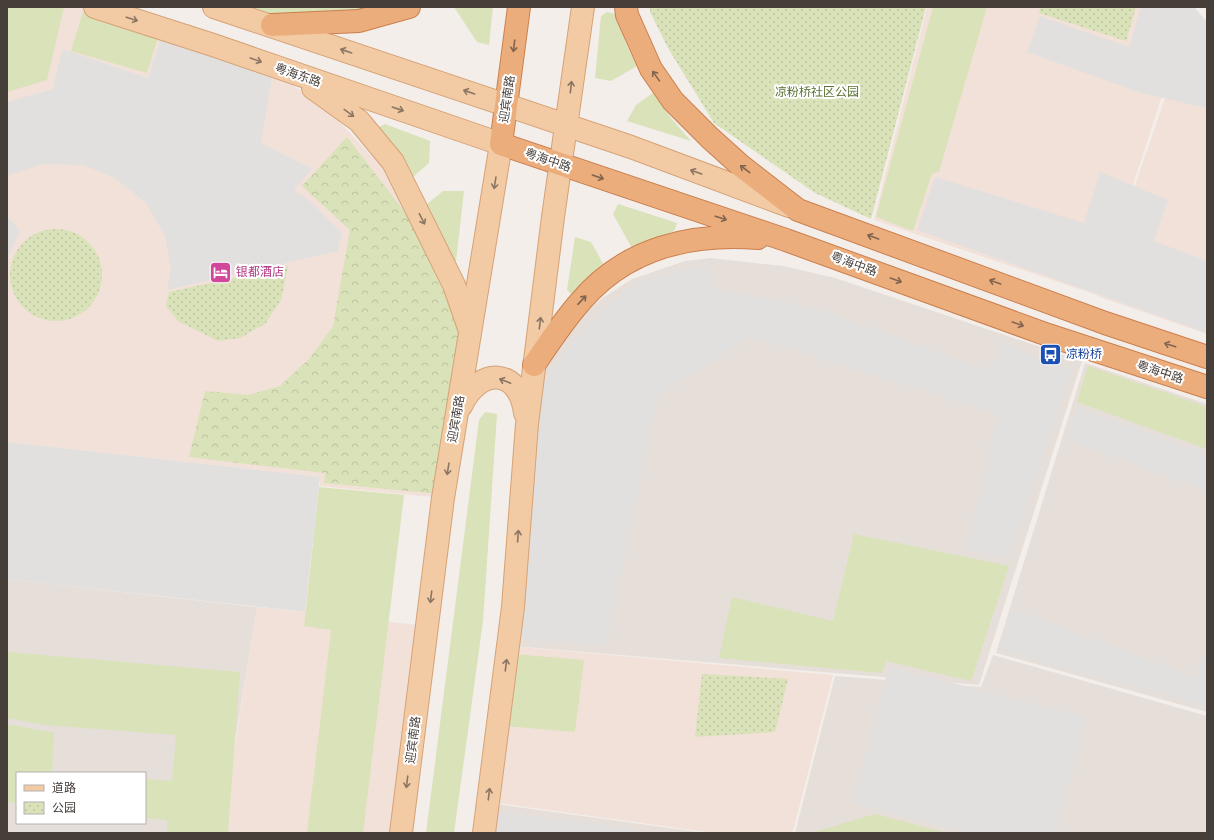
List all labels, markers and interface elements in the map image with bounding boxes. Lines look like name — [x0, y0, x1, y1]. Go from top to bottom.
one-way arrow — [126, 16, 139, 23]
one-way arrow — [510, 39, 518, 52]
one-way arrow — [340, 46, 352, 54]
one-way arrow — [249, 57, 261, 65]
street label: 粤海东路 — [273, 61, 323, 89]
one-way arrow — [652, 70, 660, 81]
street label: 迎宾南路 — [497, 74, 517, 124]
one-way arrow — [567, 81, 575, 94]
park label: 凉粉桥社区公园 — [775, 85, 859, 99]
one-way arrow — [463, 88, 475, 96]
one-way arrow — [391, 106, 403, 114]
one-way arrow — [343, 109, 354, 117]
street label: 粤海中路 — [523, 146, 573, 174]
one-way arrow — [740, 165, 751, 173]
one-way arrow — [691, 167, 703, 175]
one-way arrow — [591, 174, 604, 181]
one-way arrow — [490, 176, 498, 189]
one-way arrow — [419, 213, 426, 225]
one-way arrow — [714, 215, 727, 222]
one-way arrow — [867, 233, 879, 241]
street label: 粤海中路 — [829, 249, 879, 279]
hotel icon: 银都酒店 — [207, 259, 233, 285]
place label: 银都酒店 — [236, 265, 284, 279]
one-way arrow — [890, 276, 902, 284]
one-way arrow — [989, 278, 1001, 286]
one-way arrow — [577, 295, 587, 305]
one-way arrow — [536, 317, 543, 330]
one-way arrow — [1012, 321, 1025, 328]
one-way arrow — [1164, 340, 1176, 348]
bus stop icon: 凉粉桥 — [1037, 341, 1063, 367]
place label: 凉粉桥 — [1066, 347, 1102, 361]
street label: 粤海中路 — [1135, 358, 1185, 386]
one-way arrow — [499, 376, 511, 384]
street label: 迎宾南路 — [445, 394, 467, 444]
one-way arrow — [444, 462, 452, 475]
one-way arrow — [515, 530, 522, 543]
one-way arrow — [427, 591, 434, 604]
one-way arrow — [502, 659, 509, 672]
street label: 迎宾南路 — [403, 715, 423, 765]
legend — [16, 772, 146, 824]
one-way arrow — [403, 775, 411, 788]
text: 道路 — [52, 781, 76, 795]
one-way arrow — [485, 788, 493, 801]
text: 公园 — [52, 801, 76, 815]

